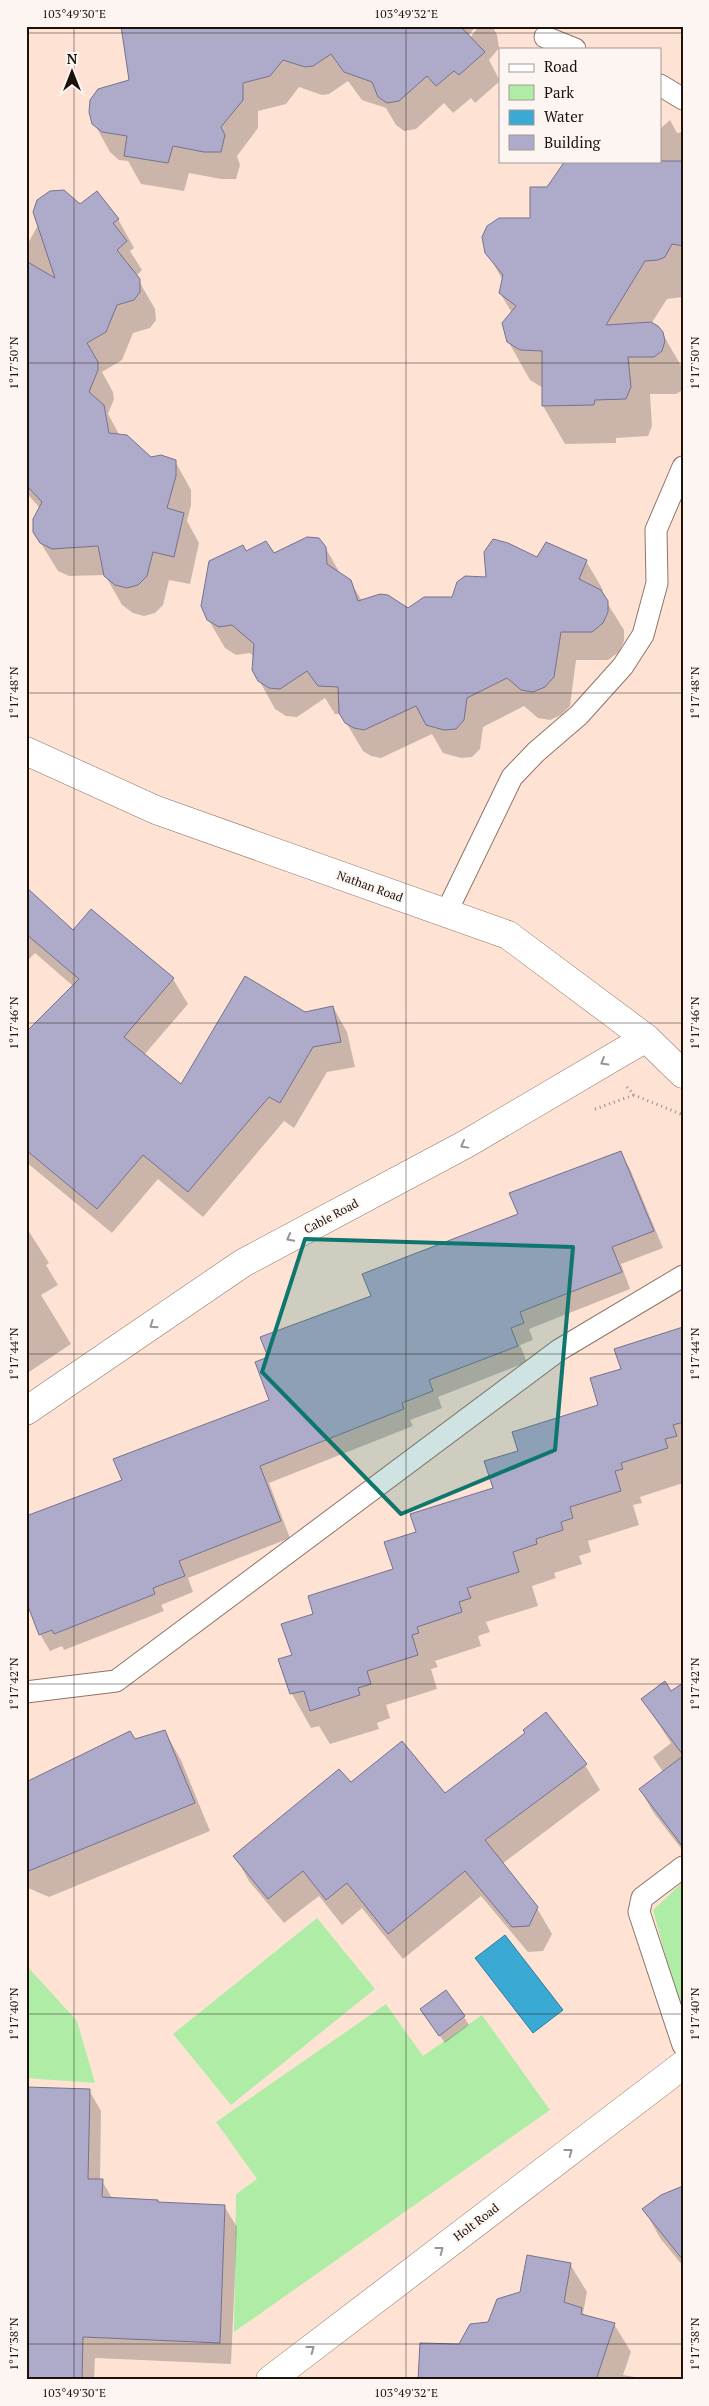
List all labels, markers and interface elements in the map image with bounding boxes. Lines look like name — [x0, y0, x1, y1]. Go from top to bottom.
text: 103°49'30"E — [42, 6, 106, 21]
text: 103°49'32"E — [374, 6, 438, 21]
north arrow — [48, 48, 98, 98]
legend — [499, 48, 662, 162]
text: N — [67, 49, 78, 68]
text: Road — [544, 56, 577, 76]
text: Park — [544, 82, 574, 102]
text: Water — [544, 106, 584, 126]
text: Building — [544, 132, 602, 152]
text: 1°17'50"N — [6, 336, 21, 390]
text: 1°17'50"N — [687, 336, 702, 390]
text: 1°17'48"N — [6, 666, 21, 720]
text: 1°17'48"N — [687, 666, 702, 720]
street label: Nathan Road — [335, 867, 405, 905]
text: 1°17'46"N — [6, 996, 21, 1050]
text: 1°17'46"N — [687, 996, 702, 1050]
one-way arrow — [600, 1056, 609, 1066]
one-way arrow — [460, 1139, 469, 1149]
street label: Cable Road — [301, 1195, 361, 1237]
one-way arrow — [286, 1232, 295, 1242]
one-way arrow — [149, 1318, 158, 1328]
text: 1°17'44"N — [6, 1327, 21, 1381]
text: 1°17'44"N — [687, 1327, 702, 1381]
text: 1°17'42"N — [6, 1657, 21, 1711]
text: 1°17'42"N — [687, 1657, 702, 1711]
text: 1°17'40"N — [6, 1987, 21, 2041]
text: 1°17'40"N — [687, 1987, 702, 2041]
one-way arrow — [563, 2149, 572, 2157]
street label: Holt Road — [450, 2200, 502, 2244]
one-way arrow — [434, 2248, 443, 2256]
text: 1°17'38"N — [6, 2317, 21, 2371]
text: 1°17'38"N — [687, 2317, 702, 2371]
one-way arrow — [305, 2346, 315, 2355]
text: 103°49'30"E — [42, 2385, 106, 2400]
text: 103°49'32"E — [374, 2385, 438, 2400]

